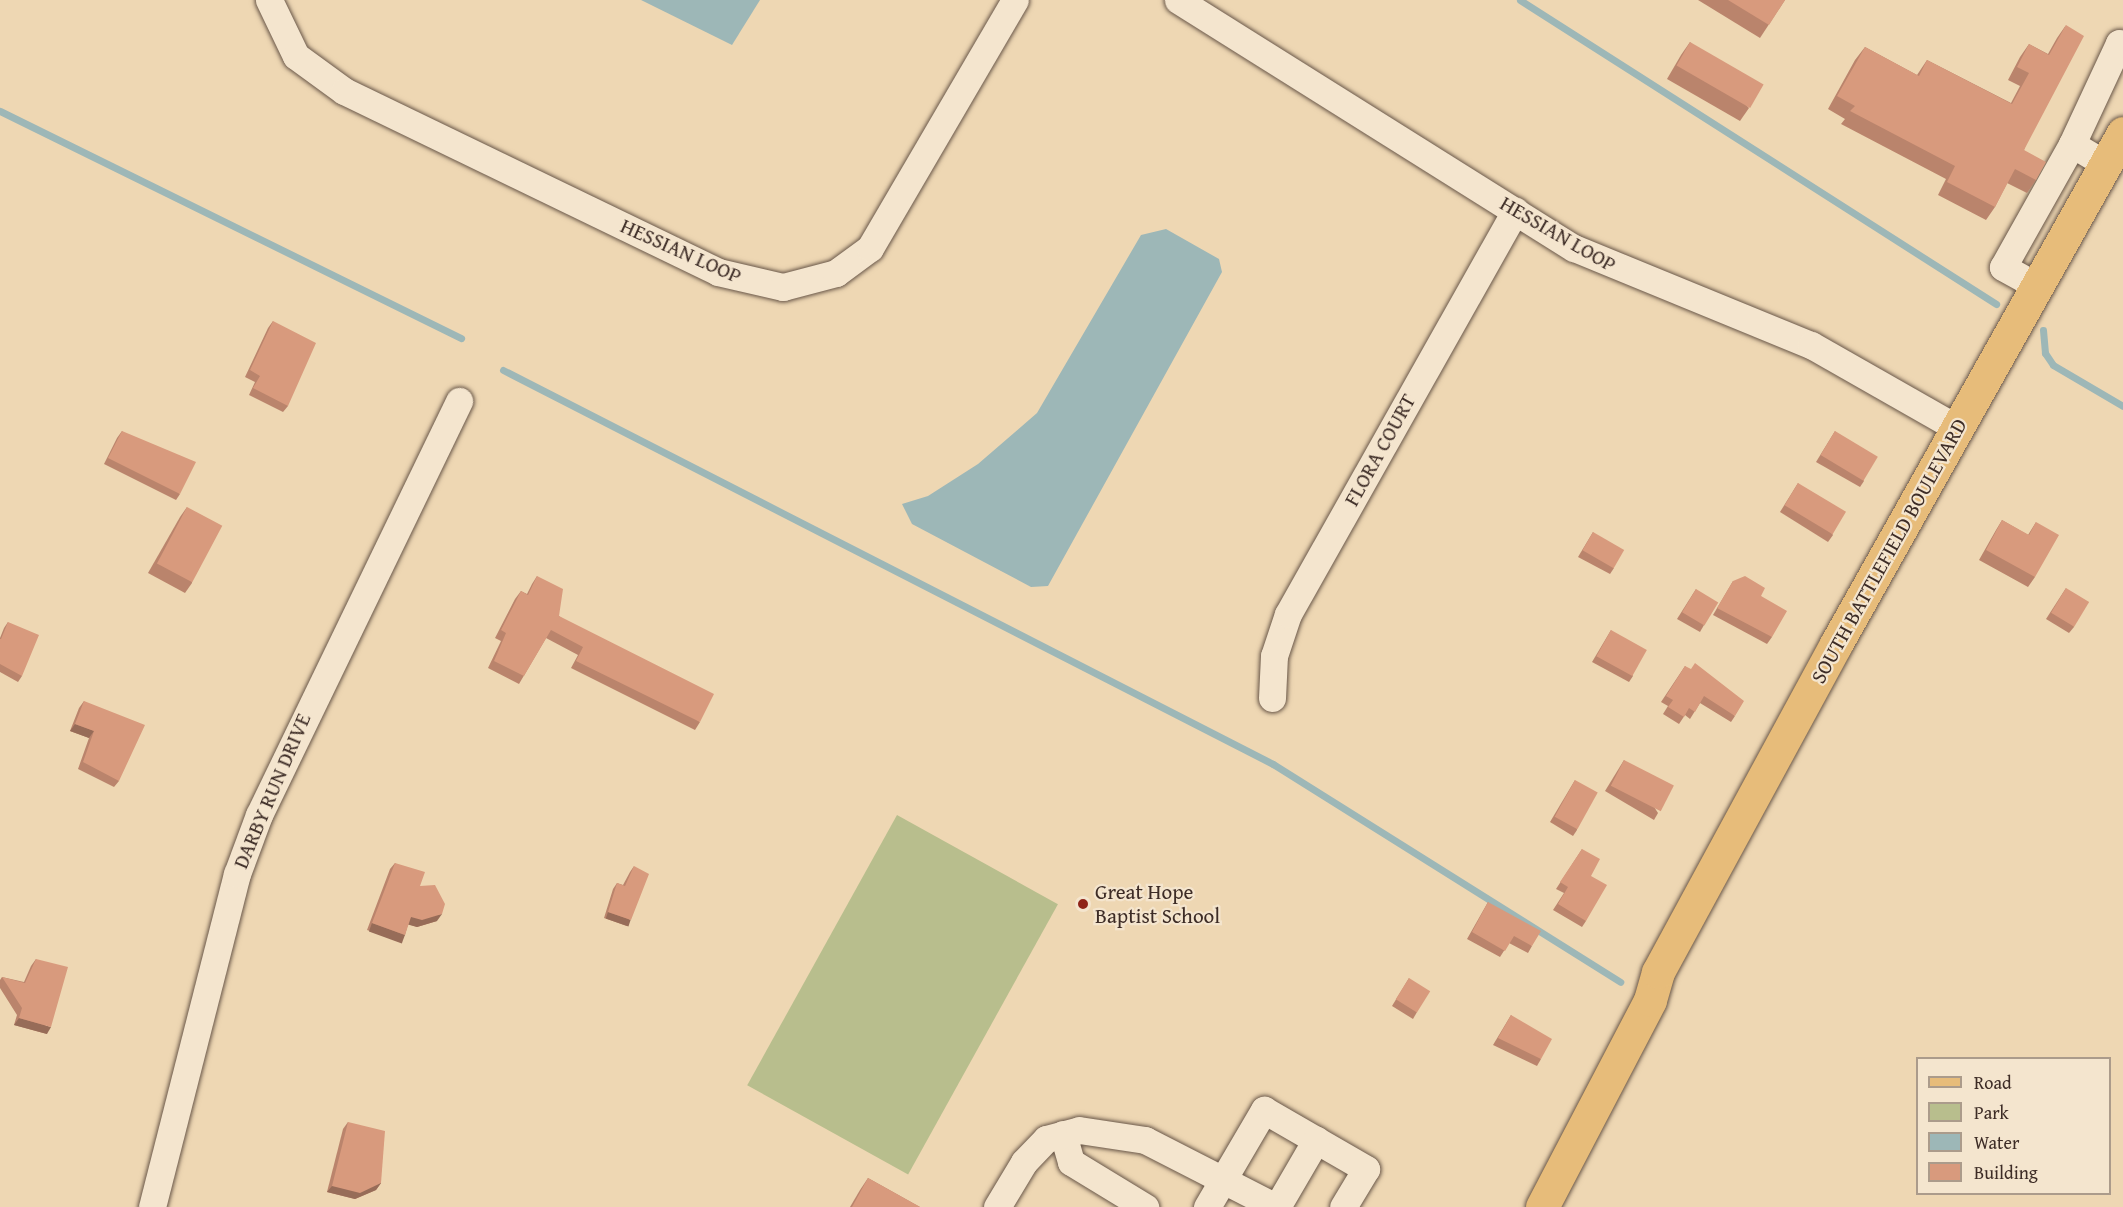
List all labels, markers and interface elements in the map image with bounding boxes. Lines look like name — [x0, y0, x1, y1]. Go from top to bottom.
street label: HESSIAN LOOP — [1496, 191, 1620, 277]
street label: HESSIAN LOOP — [617, 213, 745, 289]
street label: FLORA COURT — [1339, 390, 1421, 510]
street label: SOUTH BATTLEFIELD BOULEVARD — [1806, 414, 1972, 688]
street label: DARBY RUN DRIVE — [228, 710, 316, 872]
place label: Great Hope Baptist School — [1095, 879, 1220, 929]
marker: Great Hope Baptist School — [1076, 897, 1090, 911]
legend — [1916, 1057, 2111, 1195]
text: Road — [1974, 1069, 2012, 1096]
text: Park — [1974, 1099, 2009, 1126]
text: Water — [1974, 1129, 2019, 1156]
text: Building — [1974, 1159, 2038, 1186]

